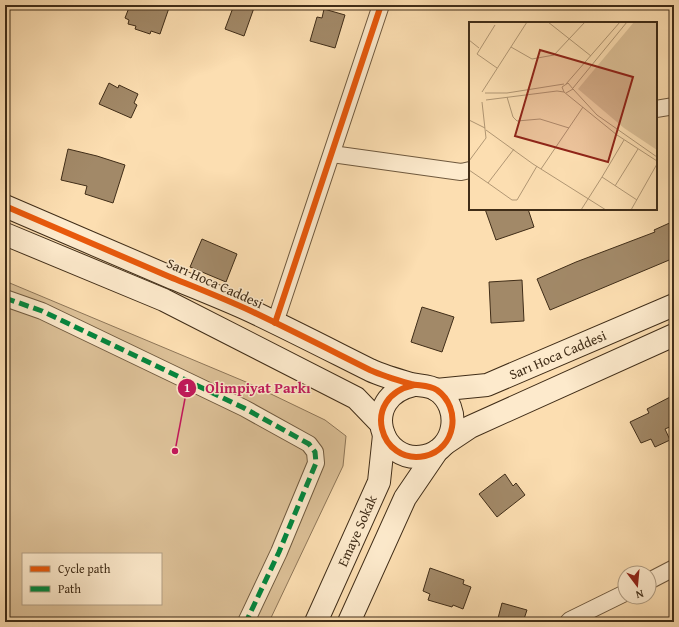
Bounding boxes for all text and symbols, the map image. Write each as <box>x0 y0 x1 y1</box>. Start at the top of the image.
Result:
inset map <box>469 22 657 210</box>
street label: Sarı Hoca Caddesi <box>164 253 267 313</box>
street label: Sarı Hoca Caddesi <box>506 325 609 384</box>
callout: Olimpiyat Parkı <box>177 375 318 402</box>
text: Olimpiyat Parkı <box>205 377 311 398</box>
text: 1 <box>184 379 190 396</box>
street label: Emaye Sokak <box>332 491 382 570</box>
legend <box>22 553 162 605</box>
text: Cycle path <box>58 560 111 577</box>
north arrow <box>617 565 657 605</box>
text: Path <box>58 580 81 597</box>
text: N <box>633 586 645 603</box>

